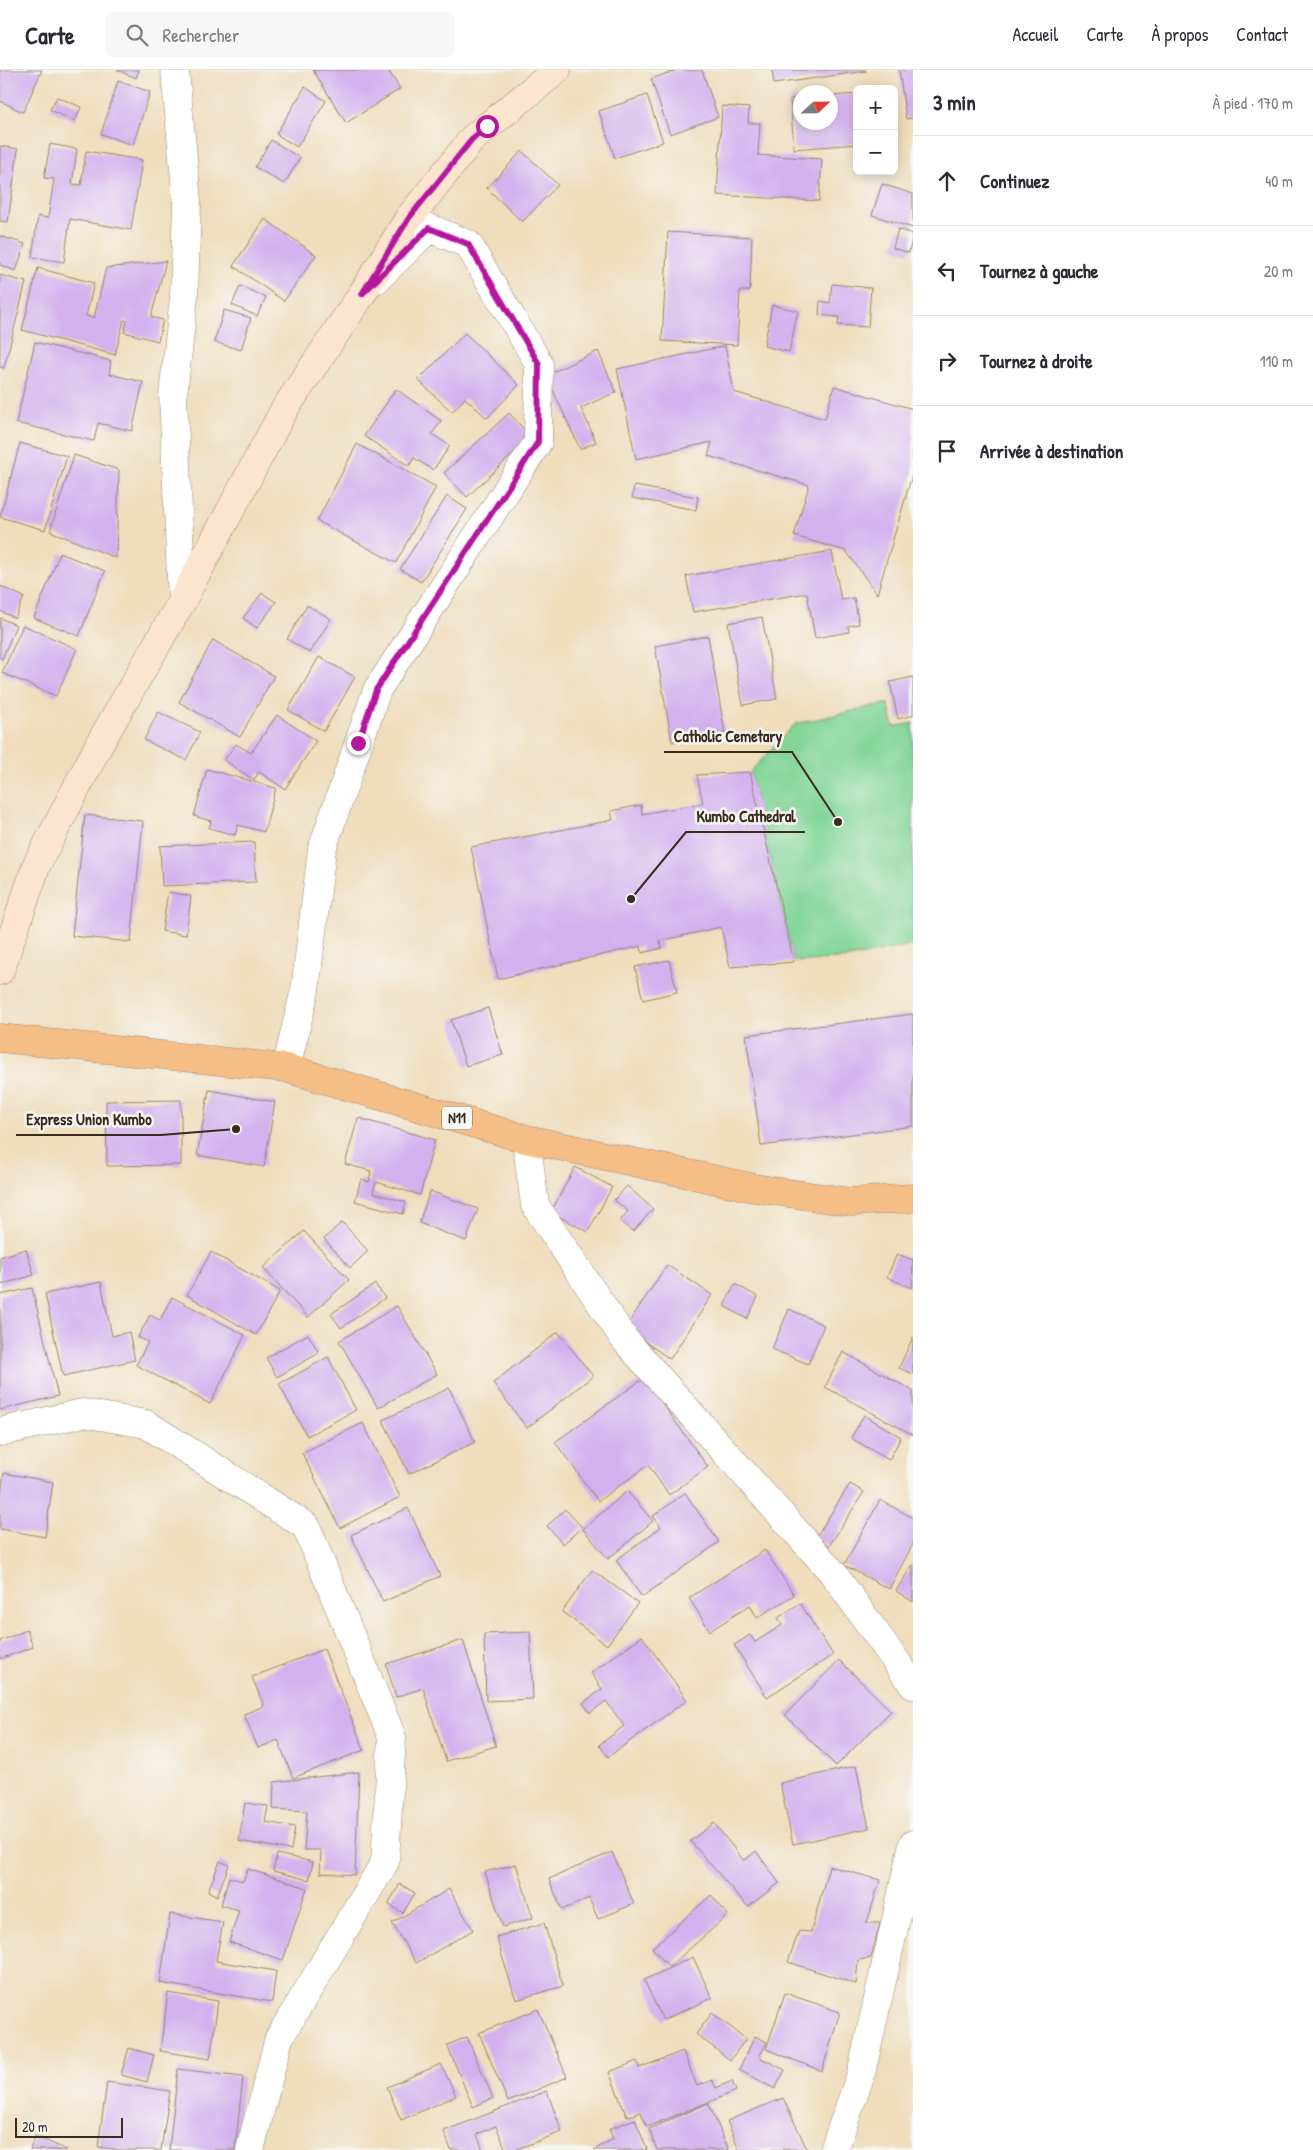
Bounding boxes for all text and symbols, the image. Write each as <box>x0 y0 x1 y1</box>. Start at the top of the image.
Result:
search box <box>105 12 455 57</box>
text: Carte <box>25 19 75 51</box>
icon: search <box>123 21 151 49</box>
text: Rechercher <box>163 22 239 48</box>
text: Accueil <box>1012 22 1058 47</box>
text: Carte <box>1086 22 1124 47</box>
text: À propos <box>1152 22 1208 47</box>
text: Contact <box>1236 22 1288 47</box>
north arrow <box>793 85 838 130</box>
map controls <box>853 85 898 175</box>
button: + <box>853 85 898 130</box>
text: 3 min <box>933 88 976 117</box>
text: À pied · 170 m <box>1212 92 1293 114</box>
route start <box>476 115 499 138</box>
button: − <box>853 130 898 175</box>
icon: ahead <box>933 167 961 195</box>
text: Continuez <box>980 168 1049 194</box>
text: 40 m <box>1265 170 1293 192</box>
icon: left <box>933 257 961 285</box>
text: Tournez à gauche <box>980 258 1098 284</box>
text: 20 m <box>1264 260 1293 282</box>
icon: right <box>933 347 961 375</box>
text: Tournez à droite <box>980 348 1093 374</box>
text: 110 m <box>1260 350 1293 372</box>
icon: arrive <box>933 437 961 465</box>
text: Arrivée à destination <box>980 438 1123 464</box>
callout: Catholic Cemetary <box>664 721 792 752</box>
text: Catholic Cemetary <box>674 725 782 748</box>
route end <box>347 732 370 755</box>
callout: Kumbo Cathedral <box>686 801 805 832</box>
text: Kumbo Cathedral <box>697 805 796 827</box>
callout: Express Union Kumbo <box>16 1104 161 1135</box>
road number: N11 <box>442 1106 472 1130</box>
text: Express Union Kumbo <box>26 1108 152 1131</box>
scale bar <box>15 2115 122 2138</box>
text: 20 m <box>22 2117 48 2136</box>

